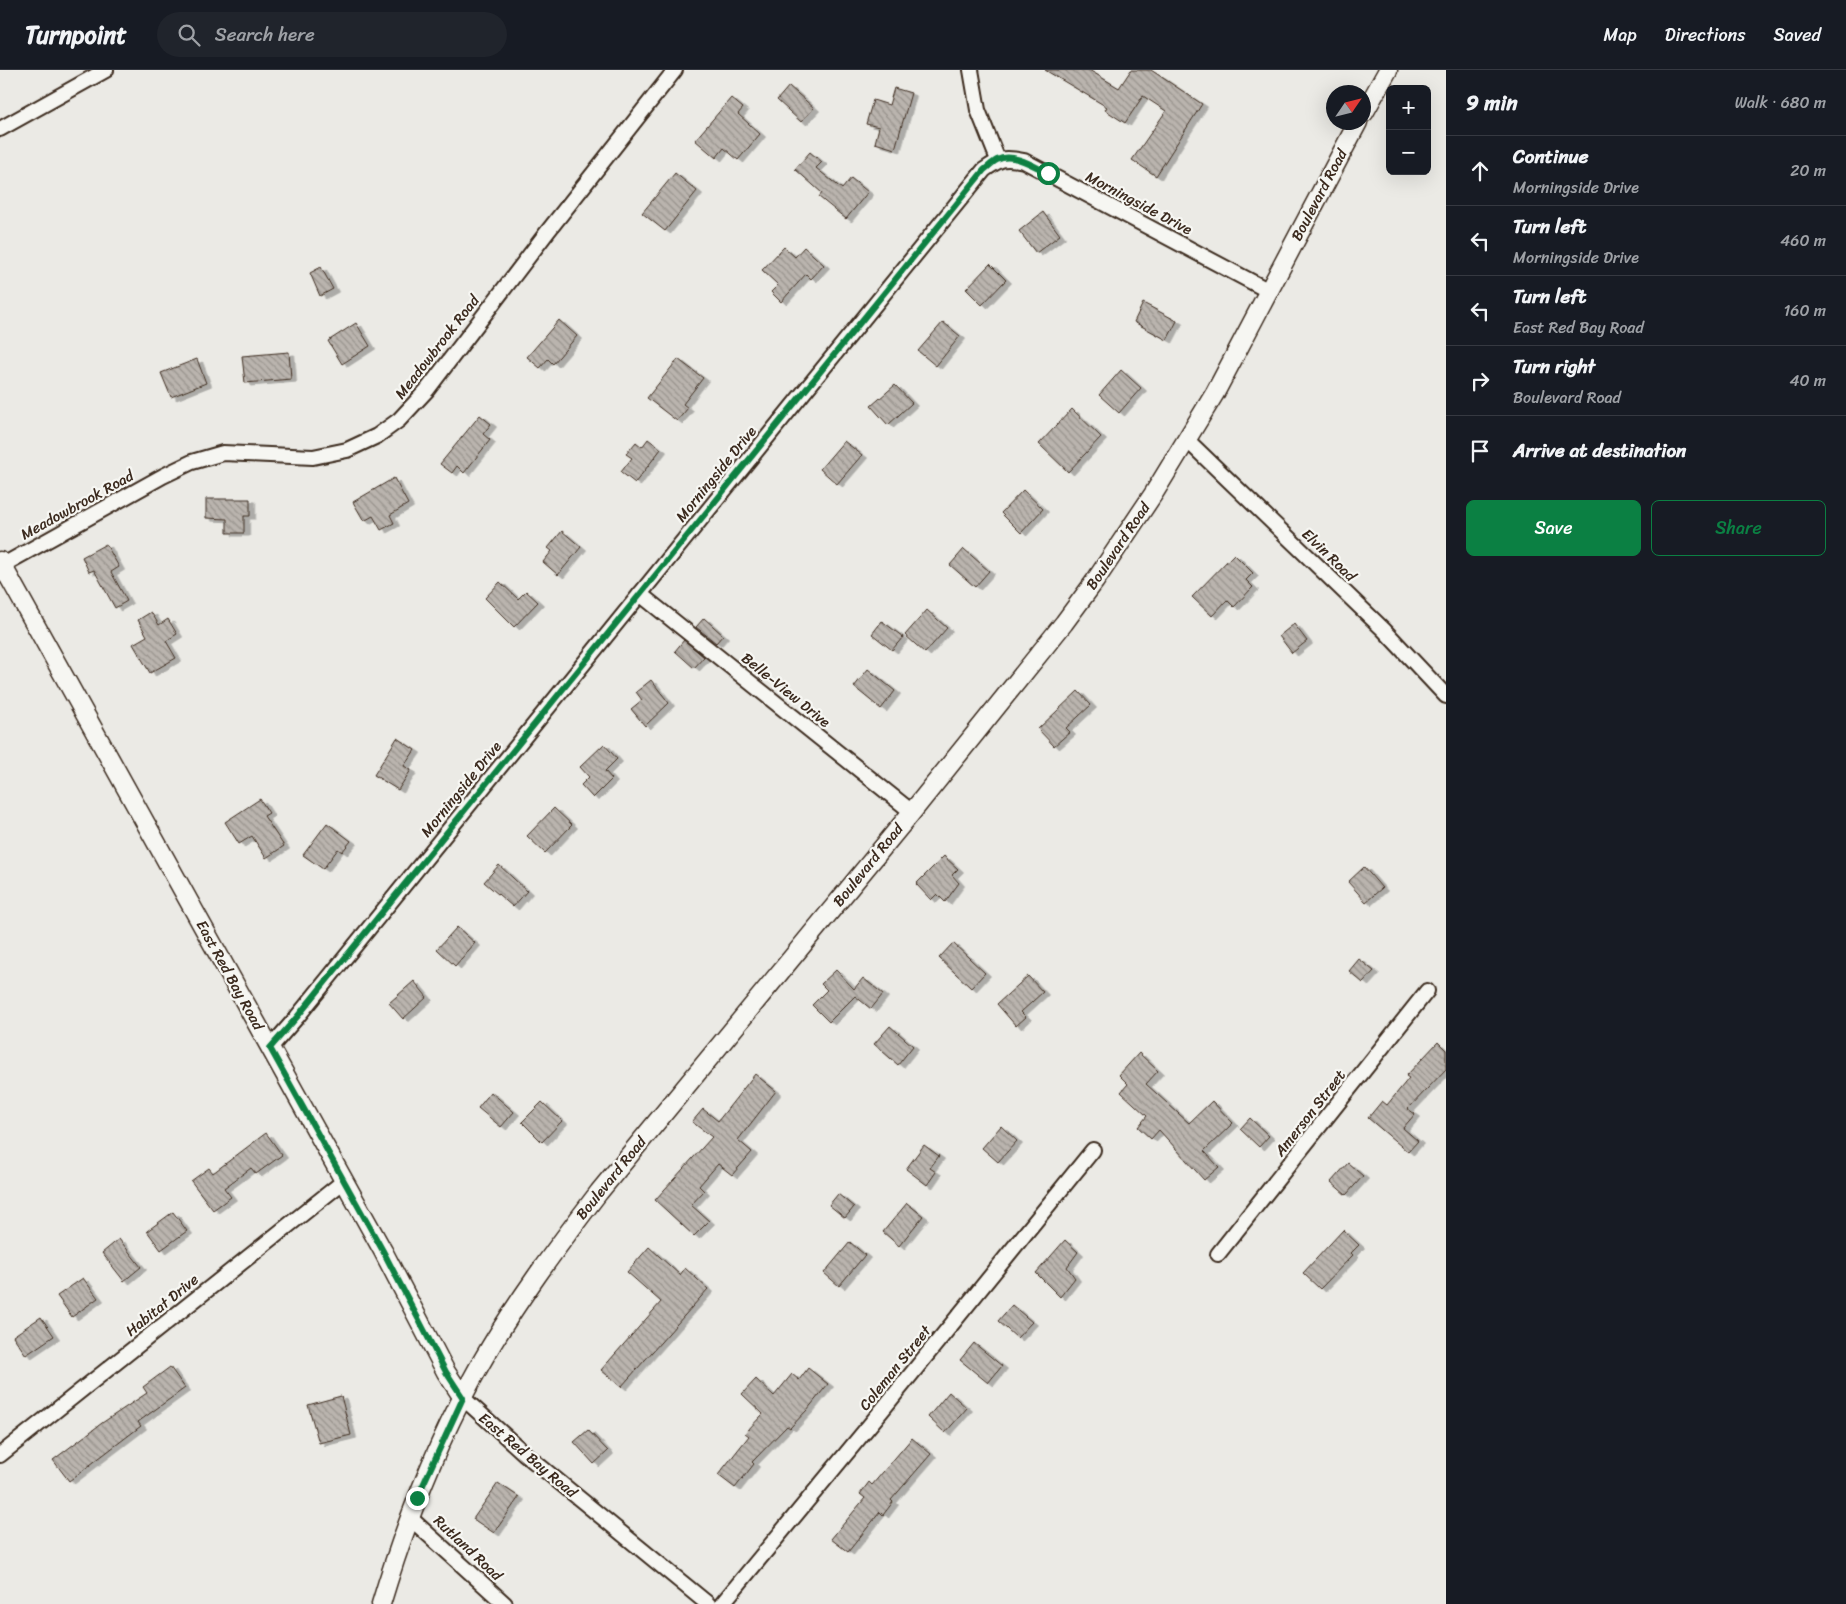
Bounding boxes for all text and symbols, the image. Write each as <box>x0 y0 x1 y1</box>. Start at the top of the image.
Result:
search box <box>157 12 507 57</box>
text: Turnpoint <box>25 14 127 56</box>
text: Search here <box>215 18 315 51</box>
text: Map <box>1604 19 1637 51</box>
text: Directions <box>1665 19 1746 51</box>
text: Saved <box>1774 19 1821 51</box>
icon: search <box>175 21 203 49</box>
text: 9 min <box>1466 84 1518 122</box>
north arrow <box>1326 85 1371 130</box>
map controls <box>1386 85 1431 175</box>
button: + <box>1386 85 1431 130</box>
text: Walk · 680 m <box>1735 88 1826 117</box>
button: − <box>1386 130 1431 175</box>
text: Continue <box>1513 140 1589 173</box>
street label: Boulevard Road <box>1284 143 1355 246</box>
text: 20 m <box>1790 156 1826 185</box>
icon: ahead <box>1466 157 1494 185</box>
route start <box>1037 162 1060 185</box>
street label: Morningside Drive <box>1081 164 1197 242</box>
text: Morningside Drive <box>1513 173 1639 202</box>
text: Turn left <box>1513 210 1586 243</box>
text: 460 m <box>1780 226 1826 255</box>
icon: left <box>1466 227 1494 255</box>
text: Morningside Drive <box>1513 243 1639 272</box>
text: Turn left <box>1513 280 1586 313</box>
street label: Meadowbrook Road <box>388 288 487 405</box>
text: 160 m <box>1783 296 1826 325</box>
icon: left <box>1466 297 1494 325</box>
text: East Red Bay Road <box>1513 313 1644 342</box>
text: Turn right <box>1513 350 1595 383</box>
text: 40 m <box>1789 366 1826 395</box>
icon: right <box>1466 367 1494 395</box>
text: Boulevard Road <box>1513 383 1621 412</box>
street label: Morningside Drive <box>669 420 763 528</box>
text: Arrive at destination <box>1513 434 1686 467</box>
icon: arrive <box>1466 437 1494 465</box>
street label: Meadowbrook Road <box>15 462 140 547</box>
street label: Boulevard Road <box>1079 496 1158 595</box>
button: Save <box>1466 500 1641 556</box>
button: Share <box>1651 500 1826 556</box>
street label: Elvin Road <box>1296 522 1363 589</box>
street label: Belle-View Drive <box>736 646 836 734</box>
street label: Morningside Drive <box>414 735 508 843</box>
street label: Boulevard Road <box>826 817 911 913</box>
street label: East Red Bay Road <box>189 915 272 1036</box>
street label: Amerson Street <box>1267 1063 1353 1163</box>
street label: Boulevard Road <box>569 1130 654 1226</box>
street label: Habitat Drive <box>119 1267 205 1343</box>
street label: Coleman Street <box>852 1319 938 1416</box>
street label: East Red Bay Road <box>473 1406 584 1505</box>
route end <box>406 1487 429 1510</box>
street label: Rutland Road <box>427 1509 510 1588</box>

